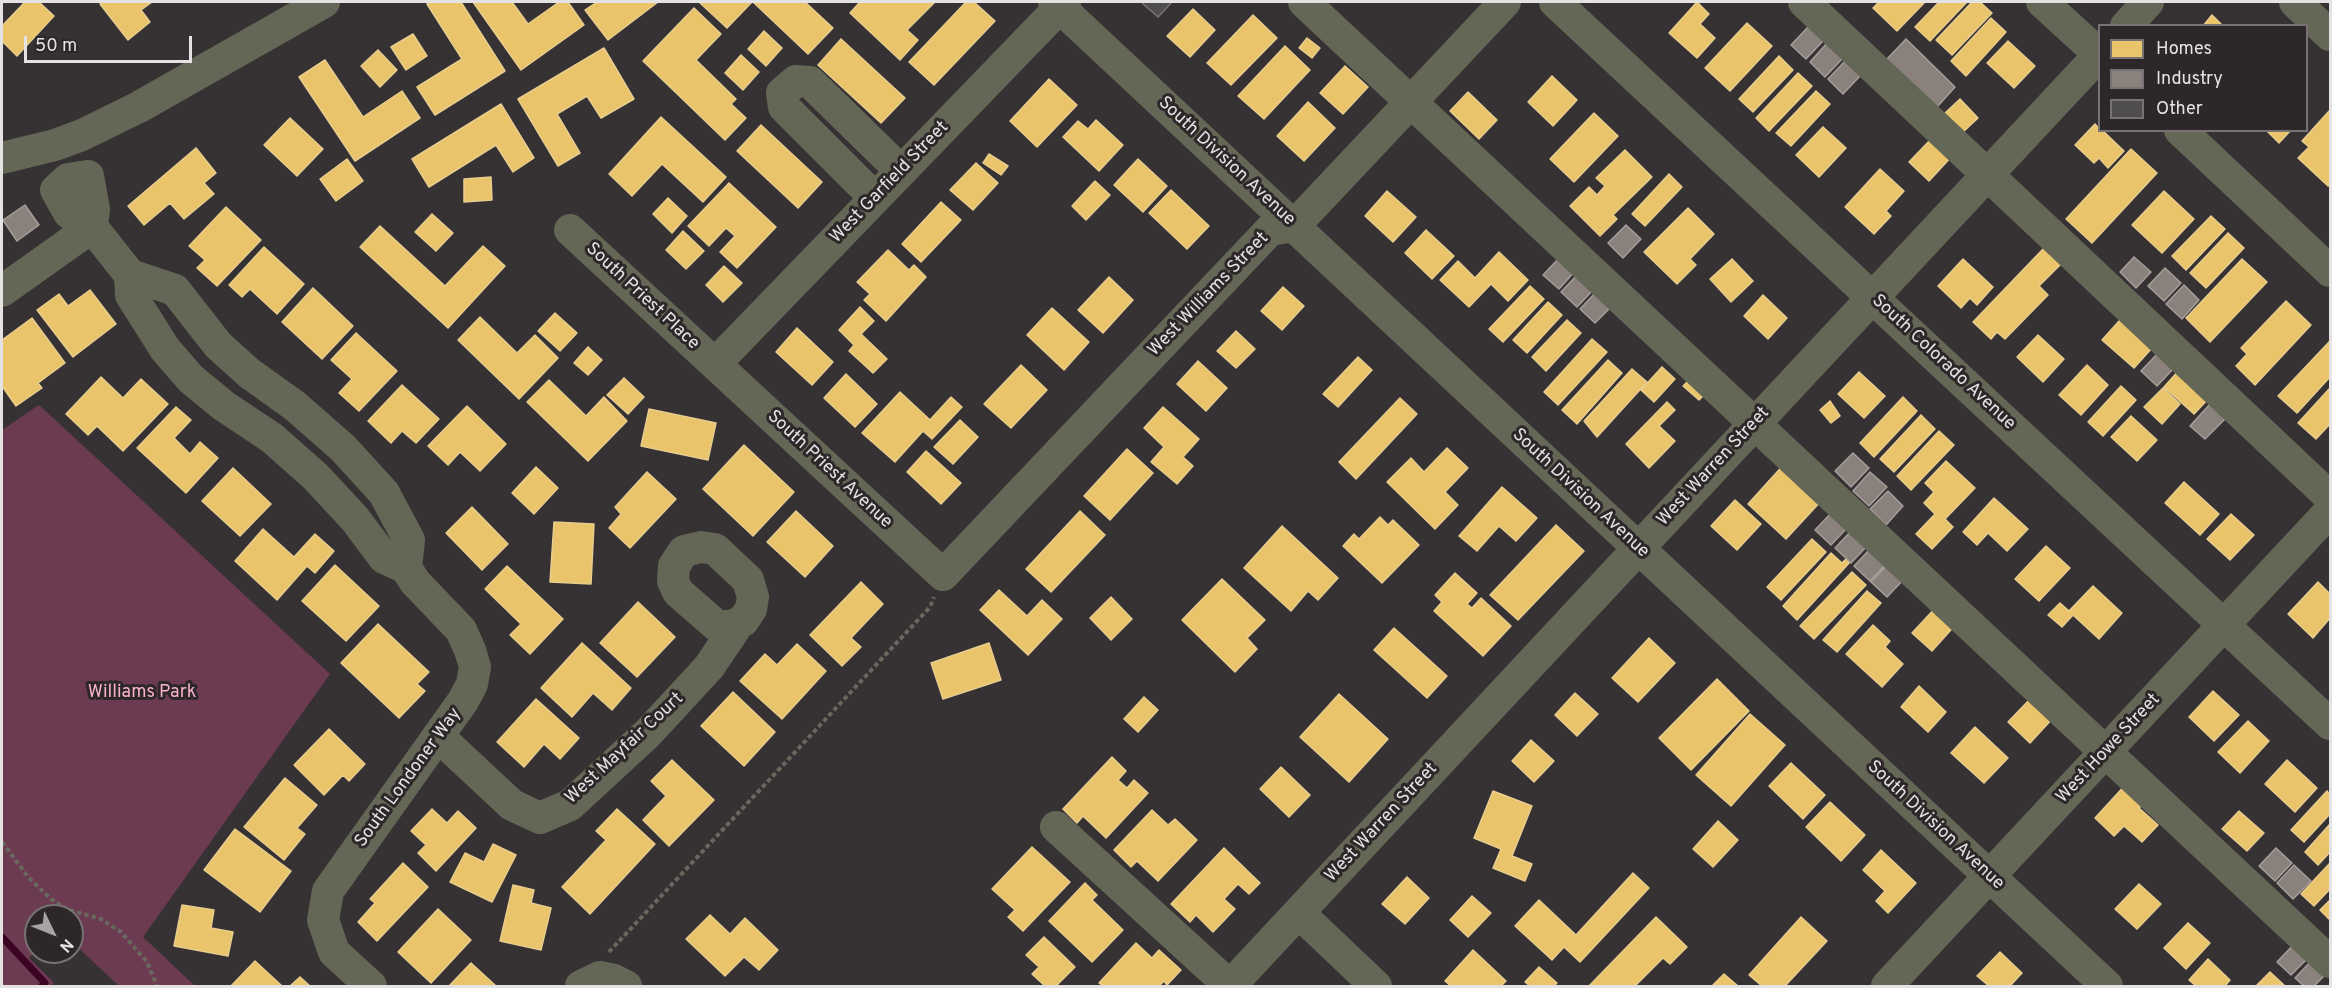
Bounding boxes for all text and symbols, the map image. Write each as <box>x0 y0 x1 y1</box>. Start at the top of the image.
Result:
scale bar <box>27 24 195 62</box>
legend <box>2098 24 2308 132</box>
text: 50 m <box>35 35 77 58</box>
text: Homes <box>2156 38 2212 61</box>
text: Industry <box>2156 68 2223 91</box>
street label: South Division Avenue <box>1153 93 1299 231</box>
text: Other <box>2156 98 2203 121</box>
street label: West Garfield Street <box>826 117 954 249</box>
street label: West Williams Street <box>1144 228 1274 362</box>
street label: South Priest Place <box>581 239 703 355</box>
street label: South Colorado Avenue <box>1867 291 2019 435</box>
street label: West Warren Street <box>1653 403 1775 531</box>
street label: South Priest Avenue <box>762 406 896 534</box>
street label: South Division Avenue <box>1507 425 1653 563</box>
park label: Williams Park <box>88 682 196 704</box>
street label: West Mayfair Court <box>561 689 689 809</box>
street label: West Howe Street <box>2053 690 2165 808</box>
street label: South Londoner Way <box>351 704 467 852</box>
street label: South Division Avenue <box>1862 757 2008 895</box>
street label: West Warren Street <box>1321 759 1443 887</box>
north arrow <box>24 904 84 964</box>
text: N <box>54 934 77 956</box>

